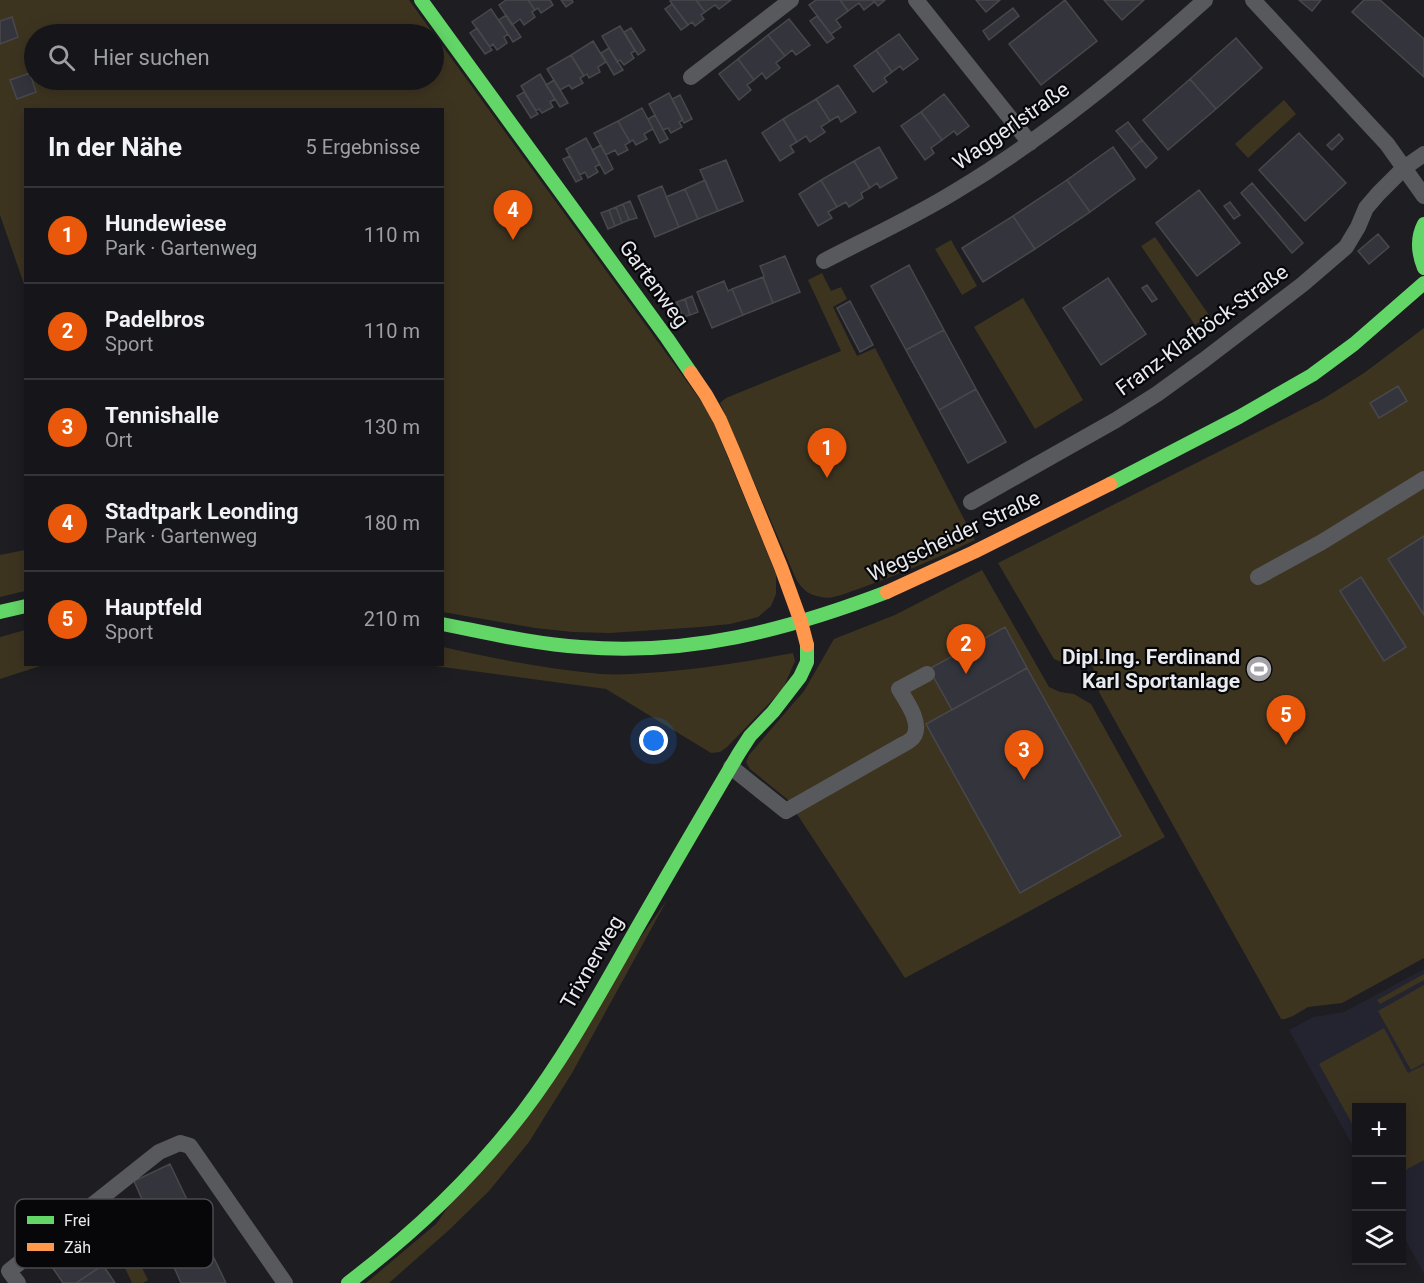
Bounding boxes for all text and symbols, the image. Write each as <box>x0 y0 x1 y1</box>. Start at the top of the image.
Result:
search box <box>24 24 444 90</box>
icon: search <box>45 41 78 74</box>
text: Hier suchen <box>93 45 210 70</box>
street label: Waggerlstraße <box>948 77 1074 175</box>
text: In der Nähe <box>48 132 182 162</box>
text: 5 Ergebnisse <box>306 135 420 159</box>
pin: 4 <box>494 190 532 240</box>
text: Hundewiese <box>105 211 227 236</box>
text: 1 <box>62 223 73 247</box>
text: 110 m <box>364 223 420 247</box>
text: Park · Gartenweg <box>105 236 257 260</box>
street label: Gartenweg <box>614 236 694 332</box>
street label: Franz-Klafböck-Straße <box>1111 260 1293 400</box>
text: Padelbros <box>105 307 205 332</box>
text: 2 <box>62 319 73 343</box>
text: 110 m <box>364 319 420 343</box>
text: Sport <box>105 332 153 356</box>
text: Tennishalle <box>105 403 219 428</box>
text: 3 <box>62 415 73 439</box>
text: 130 m <box>364 415 420 439</box>
text: Ort <box>105 428 133 452</box>
pin: 1 <box>808 428 846 478</box>
street label: Wegscheider Straße <box>864 486 1044 586</box>
text: Stadtpark Leonding <box>105 499 299 524</box>
text: 4 <box>62 511 73 535</box>
text: 180 m <box>364 511 420 535</box>
text: Park · Gartenweg <box>105 524 257 548</box>
text: Hauptfeld <box>105 595 202 620</box>
text: 5 <box>62 607 73 631</box>
text: 210 m <box>364 607 420 631</box>
text: Sport <box>105 620 153 644</box>
pin: 2 <box>946 624 986 674</box>
place label: Dipl.Ing. Ferdinand Karl Sportanlage <box>1062 645 1240 693</box>
sports icon: Dipl.Ing. Ferdinand Karl Sportanlage <box>1244 654 1274 684</box>
pin: 5 <box>1266 696 1306 745</box>
your location <box>639 726 668 755</box>
pin: 3 <box>1004 730 1044 780</box>
street label: Trixnerweg <box>556 911 628 1013</box>
map controls <box>1352 1103 1406 1265</box>
button: + <box>1352 1103 1406 1157</box>
button: − <box>1352 1157 1406 1211</box>
legend <box>15 1199 213 1268</box>
text: Frei <box>64 1211 90 1230</box>
button: layers <box>1352 1211 1406 1265</box>
text: Zäh <box>64 1238 91 1257</box>

